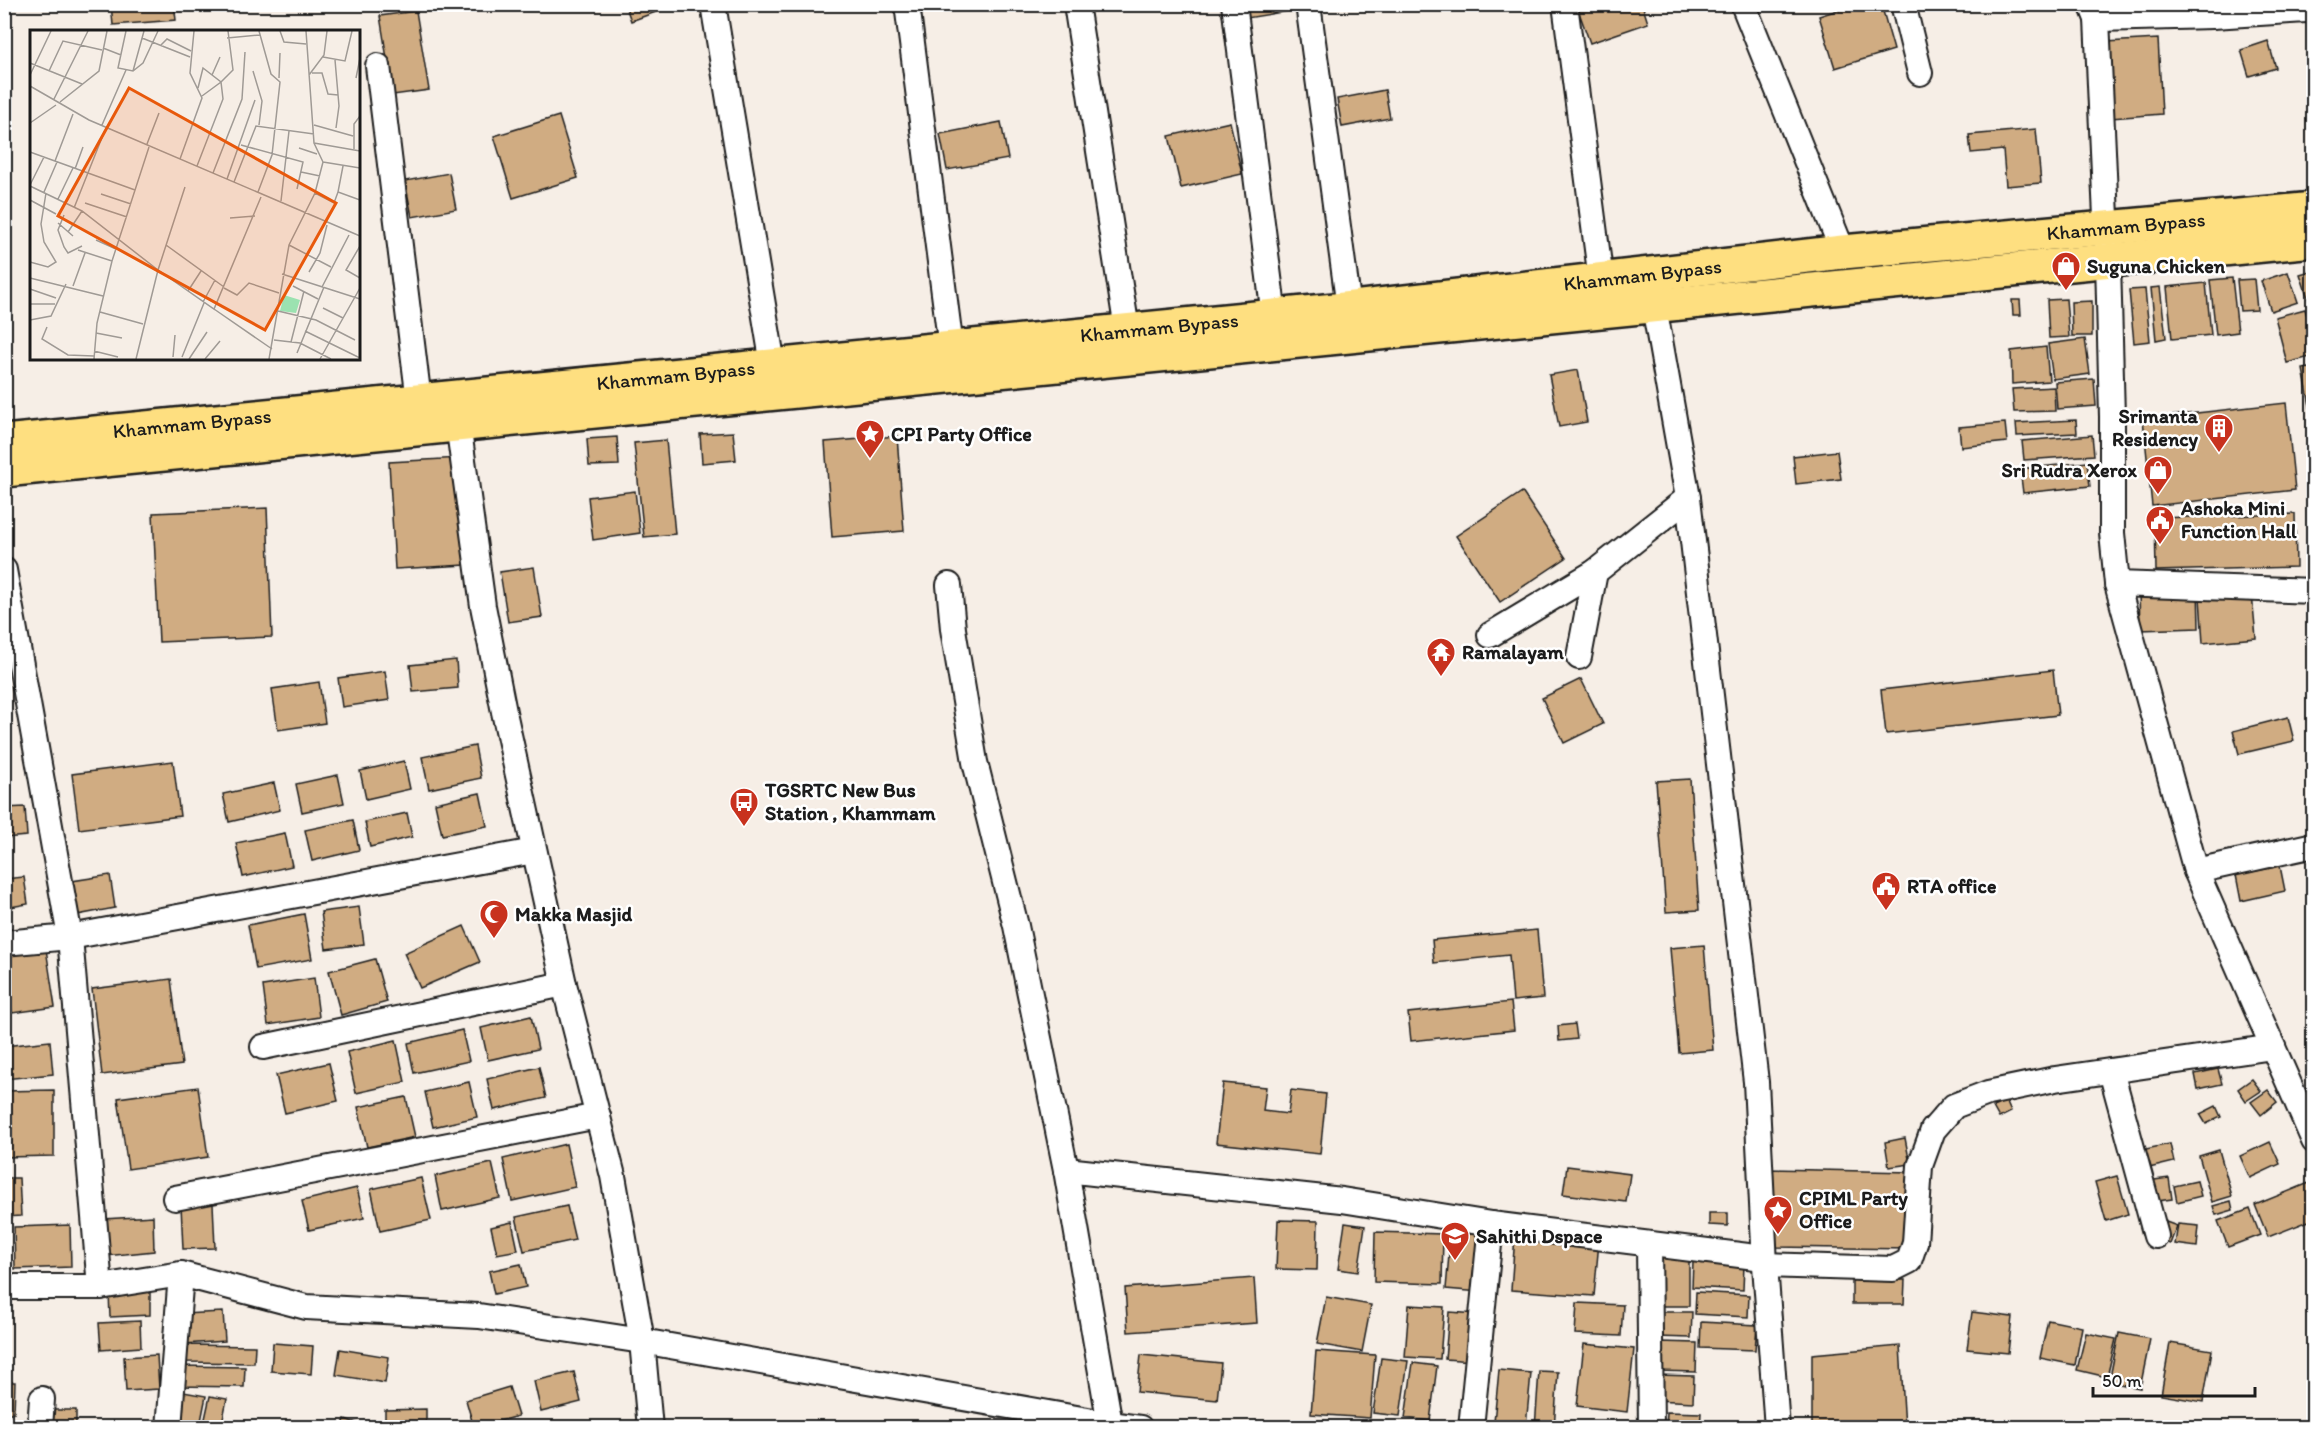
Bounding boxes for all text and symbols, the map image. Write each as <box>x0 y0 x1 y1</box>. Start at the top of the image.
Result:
inset map <box>30 30 360 360</box>
street label: Khammam Bypass <box>2046 207 2206 245</box>
shop icon: Suguna Chicken <box>2050 250 2082 292</box>
street label: Khammam Bypass <box>1562 254 1723 296</box>
place label: Suguna Chicken <box>2087 254 2226 279</box>
street label: Khammam Bypass <box>1079 308 1240 347</box>
street label: Khammam Bypass <box>595 356 756 395</box>
street label: Khammam Bypass <box>112 404 273 443</box>
place label: Srimanta Residency <box>2112 404 2199 452</box>
building icon: Srimanta Residency <box>2203 412 2235 454</box>
place icon: CPI Party Office <box>854 418 886 460</box>
place label: CPI Party Office <box>891 422 1032 447</box>
shop icon: Sri Rudra Xerox <box>2142 454 2174 496</box>
place label: Sri Rudra Xerox <box>2002 458 2138 482</box>
place label: Ashoka Mini Function Hall <box>2180 496 2297 543</box>
public building icon: Ashoka Mini Function Hall <box>2144 504 2176 546</box>
temple icon: Ramalayam <box>1425 636 1457 678</box>
place label: Ramalayam <box>1462 640 1564 665</box>
place label: TGSRTC New Bus Station , Khammam <box>764 778 936 825</box>
bus stop icon: TGSRTC New Bus Station , Khammam <box>728 786 760 828</box>
public building icon: RTA office <box>1870 870 1902 912</box>
place label: RTA office <box>1907 874 1997 898</box>
mosque icon: Makka Masjid <box>478 898 510 940</box>
place label: Makka Masjid <box>515 902 633 927</box>
place label: CPIML Party Office <box>1799 1186 1908 1233</box>
place icon: CPIML Party Office <box>1762 1194 1794 1236</box>
school or university icon: Sahithi Dspace <box>1439 1220 1471 1262</box>
place label: Sahithi Dspace <box>1476 1224 1603 1249</box>
scale bar <box>2093 1360 2255 1398</box>
text: 50 m <box>2102 1370 2142 1392</box>

